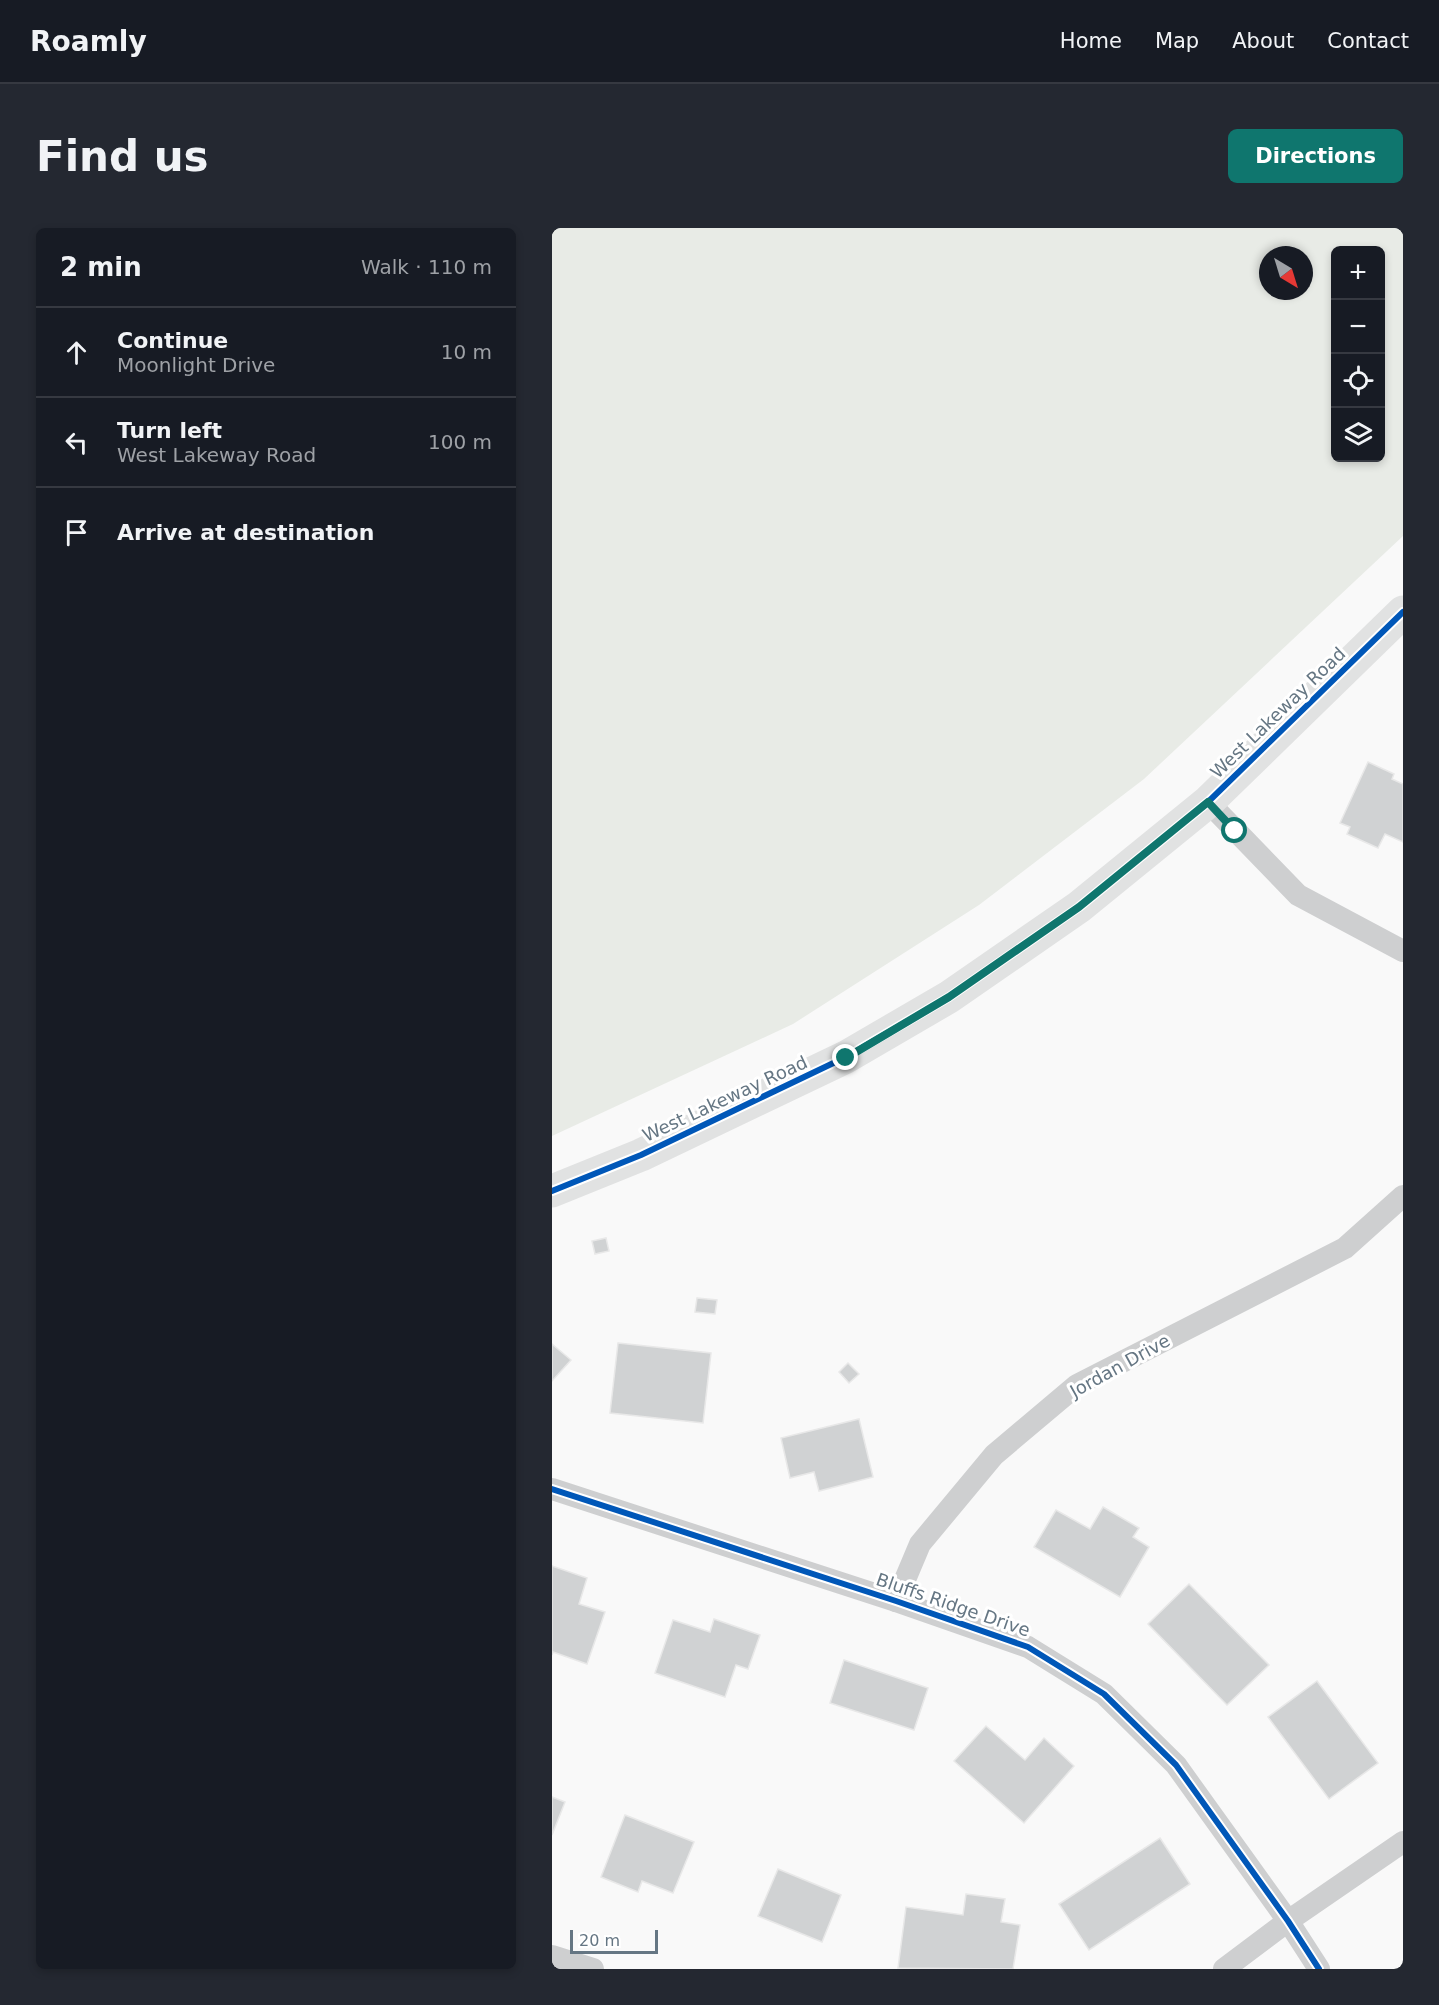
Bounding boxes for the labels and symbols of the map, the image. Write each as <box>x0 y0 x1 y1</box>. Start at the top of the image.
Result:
north arrow <box>1259 246 1313 300</box>
street label: West Lakeway Road <box>1206 643 1349 782</box>
route start <box>1221 817 1247 843</box>
route end <box>832 1044 858 1070</box>
street label: West Lakeway Road <box>639 1051 810 1146</box>
street label: Jordan Drive <box>1065 1329 1173 1402</box>
street label: Bluffs Ridge Drive <box>873 1568 1033 1641</box>
scale bar <box>570 1927 658 1954</box>

